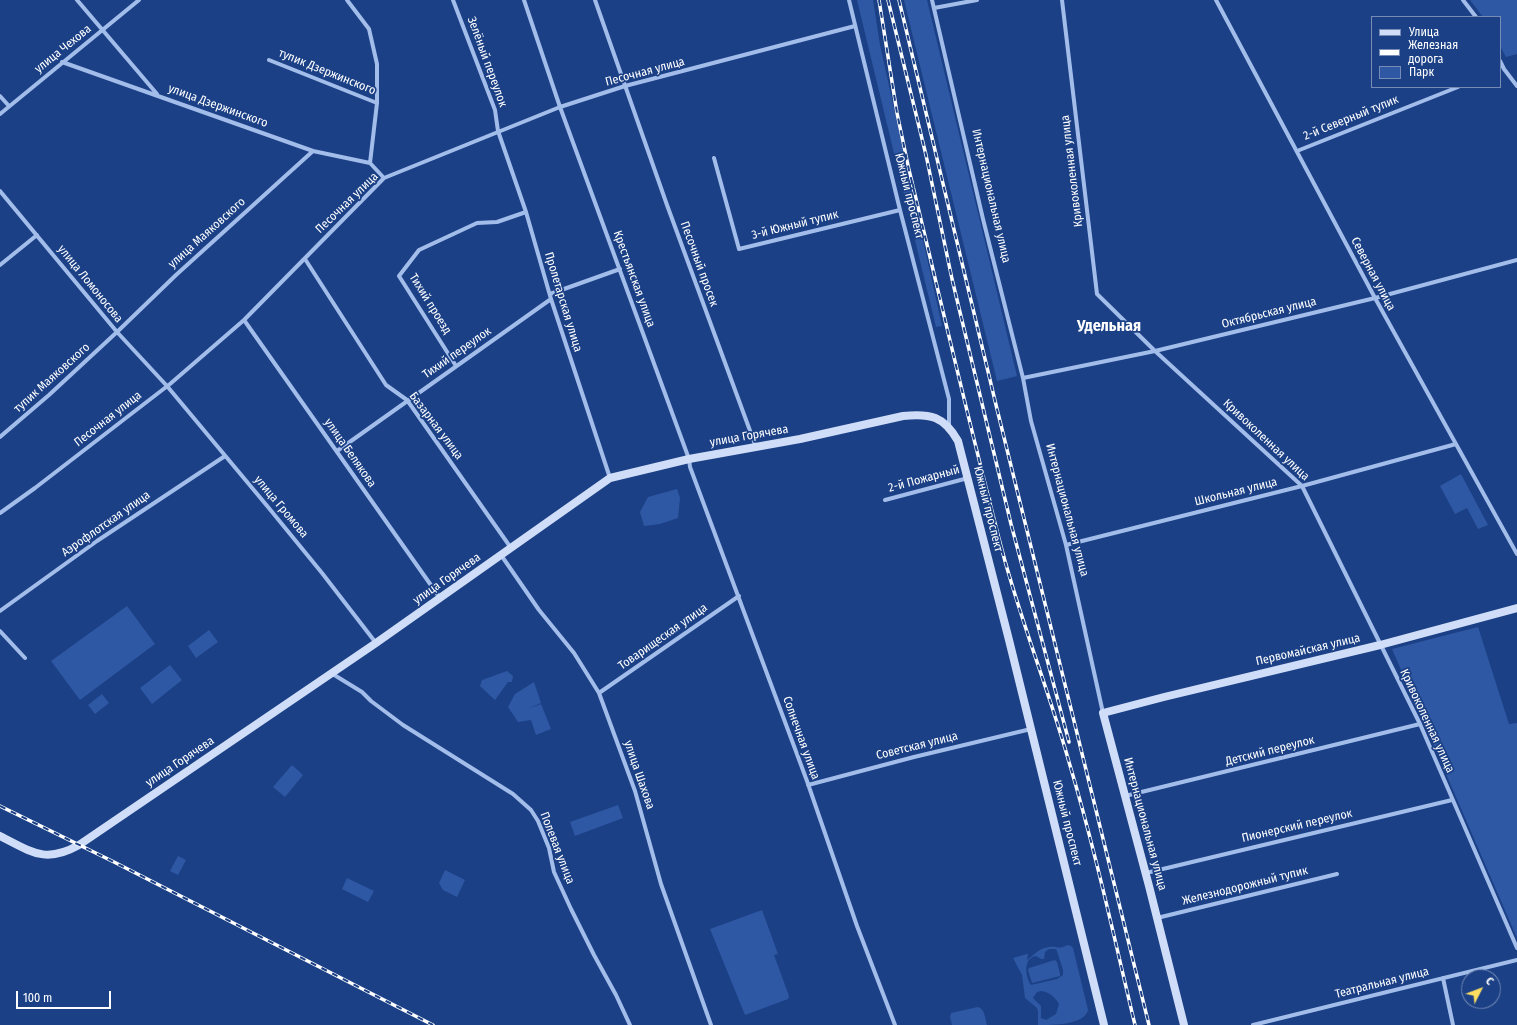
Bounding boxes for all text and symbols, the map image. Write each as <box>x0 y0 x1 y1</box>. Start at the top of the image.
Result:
street label: Зелёный переулок <box>464 15 510 109</box>
legend <box>1371 16 1501 88</box>
street label: улица Чехова <box>32 22 94 76</box>
text: Улица <box>1409 25 1439 39</box>
text: Железная дорога <box>1408 38 1458 66</box>
street label: тупик Дзержинского <box>276 46 378 98</box>
street label: Песочная улица <box>604 55 686 89</box>
text: Парк <box>1409 65 1434 79</box>
street label: улица Дзержинского <box>166 81 270 131</box>
street label: 2-й Северный тупик <box>1301 92 1401 144</box>
street label: Кривоколенная улица <box>1058 114 1086 228</box>
street label: Интернациональная улица <box>969 128 1013 264</box>
street label: Южный проспект <box>891 152 927 240</box>
street label: Песочная улица <box>313 170 381 236</box>
street label: улица Маяковского <box>166 195 248 271</box>
street label: 3-й Южный тупик <box>750 207 840 243</box>
street label: Песочный просек <box>677 219 721 309</box>
street label: Крестьянская улица <box>610 229 658 329</box>
street label: Северная улица <box>1348 235 1398 313</box>
street label: улица Ломоносова <box>54 242 126 326</box>
street label: Пролетарская улица <box>541 250 585 354</box>
street label: Тихий проезд <box>406 271 454 337</box>
street label: Октябрьская улица <box>1220 294 1318 332</box>
district label: Удельная <box>1077 317 1141 337</box>
street label: Тихий переулок <box>420 324 494 382</box>
street label: тупик Маяковского <box>11 340 93 416</box>
street label: Песочная улица <box>71 388 145 450</box>
street label: Базарная улица <box>406 389 466 463</box>
street label: Кривоколенная улица <box>1220 396 1312 484</box>
street label: улица Белякова <box>321 416 379 490</box>
street label: улица Горячева <box>709 422 789 450</box>
street label: Интернациональная улица <box>1042 442 1092 578</box>
street label: 2-й Пожарный <box>887 463 961 495</box>
street label: Южный проспект <box>970 465 1006 553</box>
street label: улица Громова <box>251 473 311 541</box>
street label: Школьная улица <box>1193 475 1279 509</box>
street label: Аэрофлотская улица <box>59 488 153 560</box>
street label: улица Горячева <box>410 550 484 608</box>
street label: Товарищеская улица <box>616 601 710 673</box>
street label: Первомайская улица <box>1254 631 1362 669</box>
street label: Кривоколенная улица <box>1397 667 1457 775</box>
street label: Солнечная улица <box>779 694 823 782</box>
street label: Советская улица <box>875 729 959 763</box>
street label: Детский переулок <box>1224 733 1316 769</box>
street label: улица Горячева <box>143 734 217 790</box>
street label: улица Шахова <box>620 739 658 811</box>
street label: Интернациональная улица <box>1120 756 1170 892</box>
street label: Южный проспект <box>1049 779 1085 867</box>
street label: Пионерский переулок <box>1240 806 1354 846</box>
street label: Полевая улица <box>537 810 577 886</box>
street label: Железнодорожный тупик <box>1181 863 1309 909</box>
street label: Театральная улица <box>1334 964 1430 1002</box>
north arrow <box>1461 969 1501 1009</box>
text: С <box>1483 975 1496 988</box>
scale bar <box>18 983 113 1009</box>
text: 100 m <box>23 991 52 1005</box>

